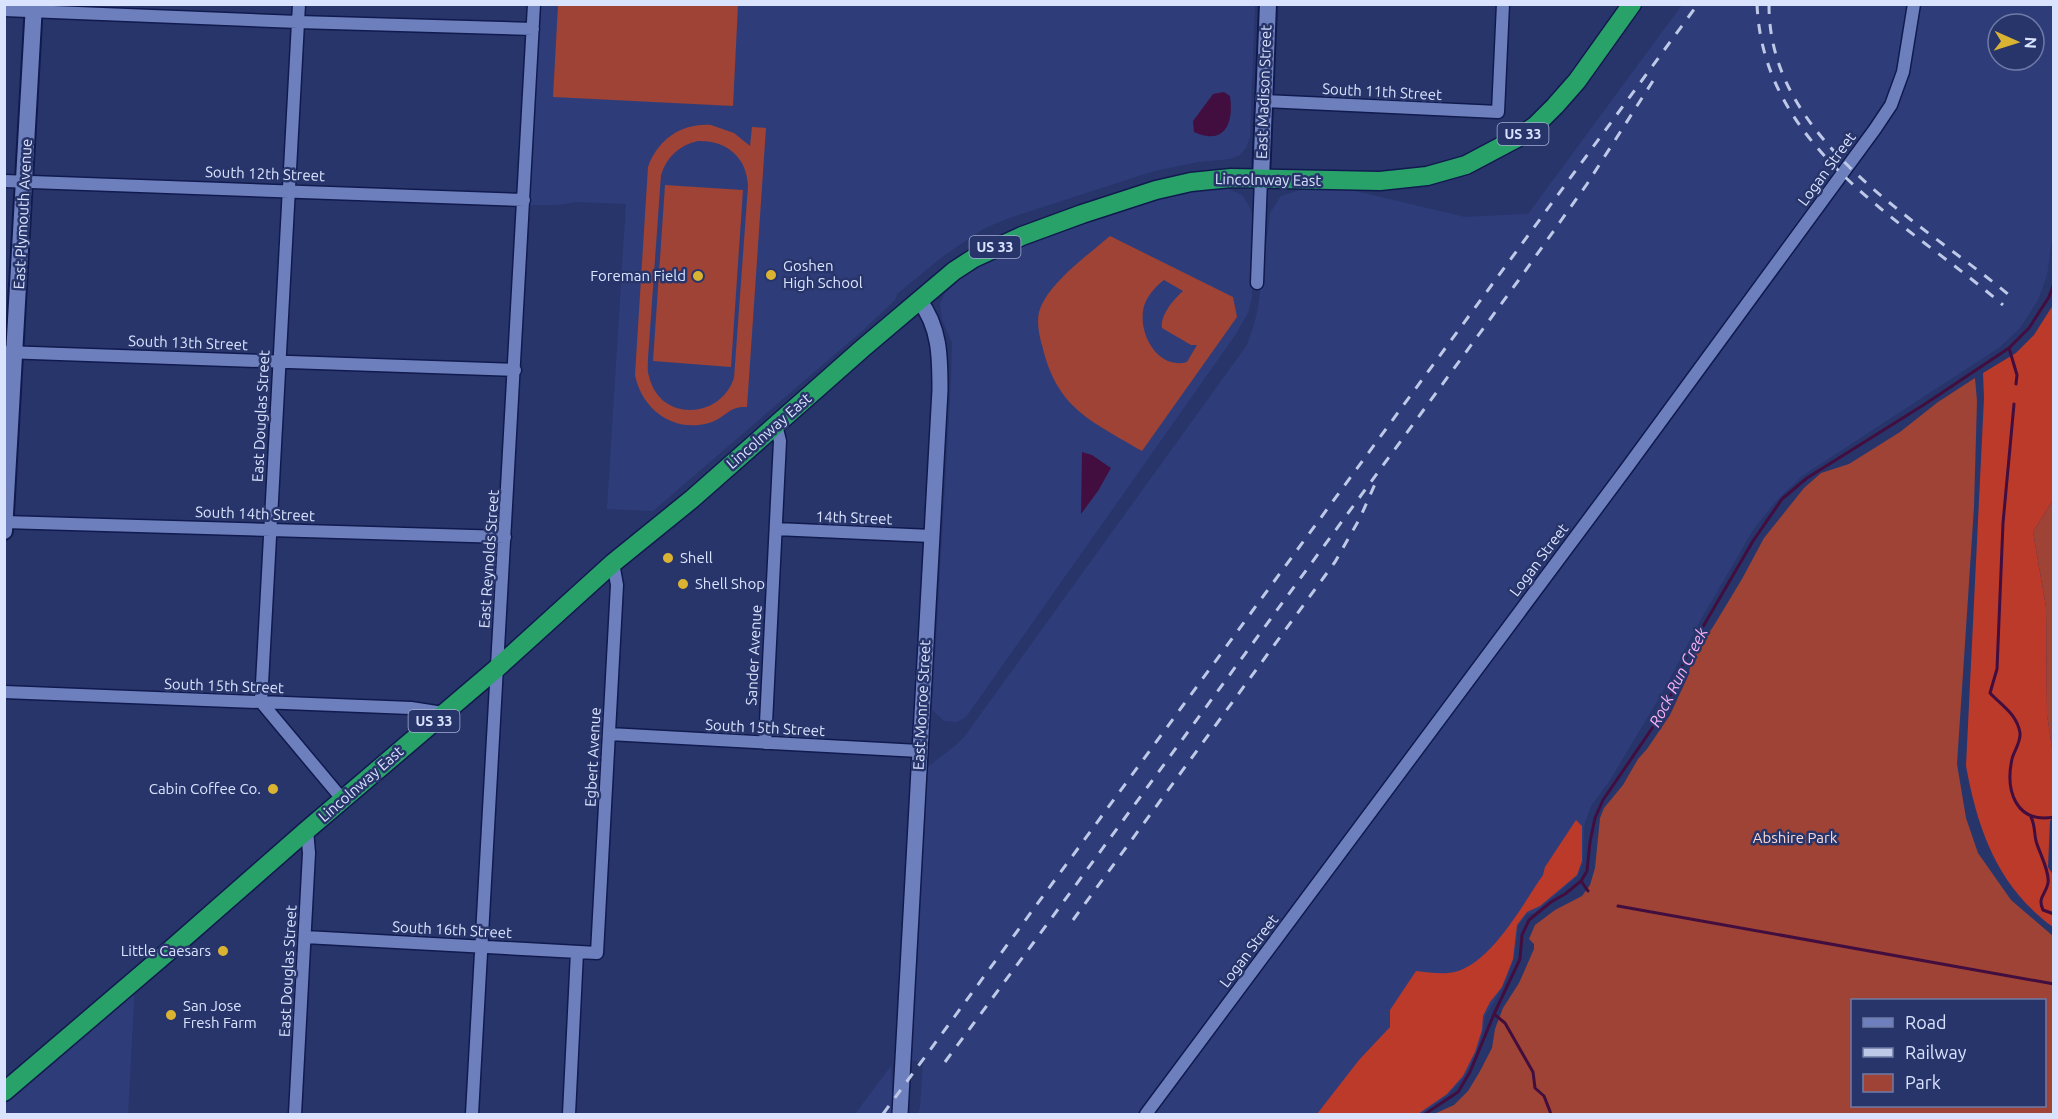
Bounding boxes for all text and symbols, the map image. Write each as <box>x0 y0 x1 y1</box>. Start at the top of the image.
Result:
north arrow <box>1986 12 2046 72</box>
street label: East Madison Street <box>1253 24 1274 159</box>
text: N <box>2022 36 2040 49</box>
street label: South 11th Street <box>1322 80 1442 103</box>
road number: US 33 <box>1498 123 1549 145</box>
street label: Logan Street <box>1794 129 1859 209</box>
street label: East Plymouth Avenue <box>10 138 35 290</box>
street label: South 12th Street <box>205 163 325 184</box>
street label: Lincolnway East <box>1215 170 1322 189</box>
road number: US 33 <box>970 236 1020 258</box>
place label: Goshen High School <box>783 257 863 291</box>
place label: Foreman Field <box>590 267 686 284</box>
marker: Goshen High School <box>764 268 778 282</box>
marker: Foreman Field <box>691 269 705 283</box>
street label: South 13th Street <box>128 332 248 353</box>
street label: East Douglas Street <box>249 350 272 482</box>
street label: Lincolnway East <box>723 389 815 472</box>
street label: East Reynolds Street <box>475 489 502 629</box>
street label: South 14th Street <box>195 503 315 524</box>
street label: 14th Street <box>815 508 893 527</box>
street label: Logan Street <box>1506 520 1572 599</box>
place label: Shell <box>680 549 713 566</box>
marker: Shell <box>661 551 675 565</box>
place label: Shell Shop <box>695 575 765 592</box>
marker: Shell Shop <box>676 577 690 591</box>
street label: Sander Avenue <box>742 604 765 706</box>
water label: Rock Run Creek <box>1645 624 1711 730</box>
street label: East Monroe Street <box>910 639 933 771</box>
street label: South 15th Street <box>164 675 284 696</box>
street label: Egbert Avenue <box>581 707 604 807</box>
road number: US 33 <box>408 710 460 732</box>
street label: South 15th Street <box>705 716 825 739</box>
street label: Lincolnway East <box>315 742 407 825</box>
place label: Cabin Coffee Co. <box>149 780 261 797</box>
marker: Cabin Coffee Co. <box>266 782 280 796</box>
park label: Abshire Park <box>1753 829 1838 846</box>
street label: East Douglas Street <box>276 905 299 1037</box>
street label: Logan Street <box>1216 911 1282 990</box>
street label: South 16th Street <box>392 918 512 941</box>
place label: Little Caesars <box>121 942 211 959</box>
marker: Little Caesars <box>216 944 230 958</box>
place label: San Jose Fresh Farm <box>183 997 257 1031</box>
legend <box>1851 999 2046 1107</box>
marker: San Jose Fresh Farm <box>164 1008 178 1022</box>
text: Road <box>1905 1012 1947 1032</box>
text: Railway <box>1905 1042 1967 1062</box>
text: Park <box>1905 1072 1941 1092</box>

